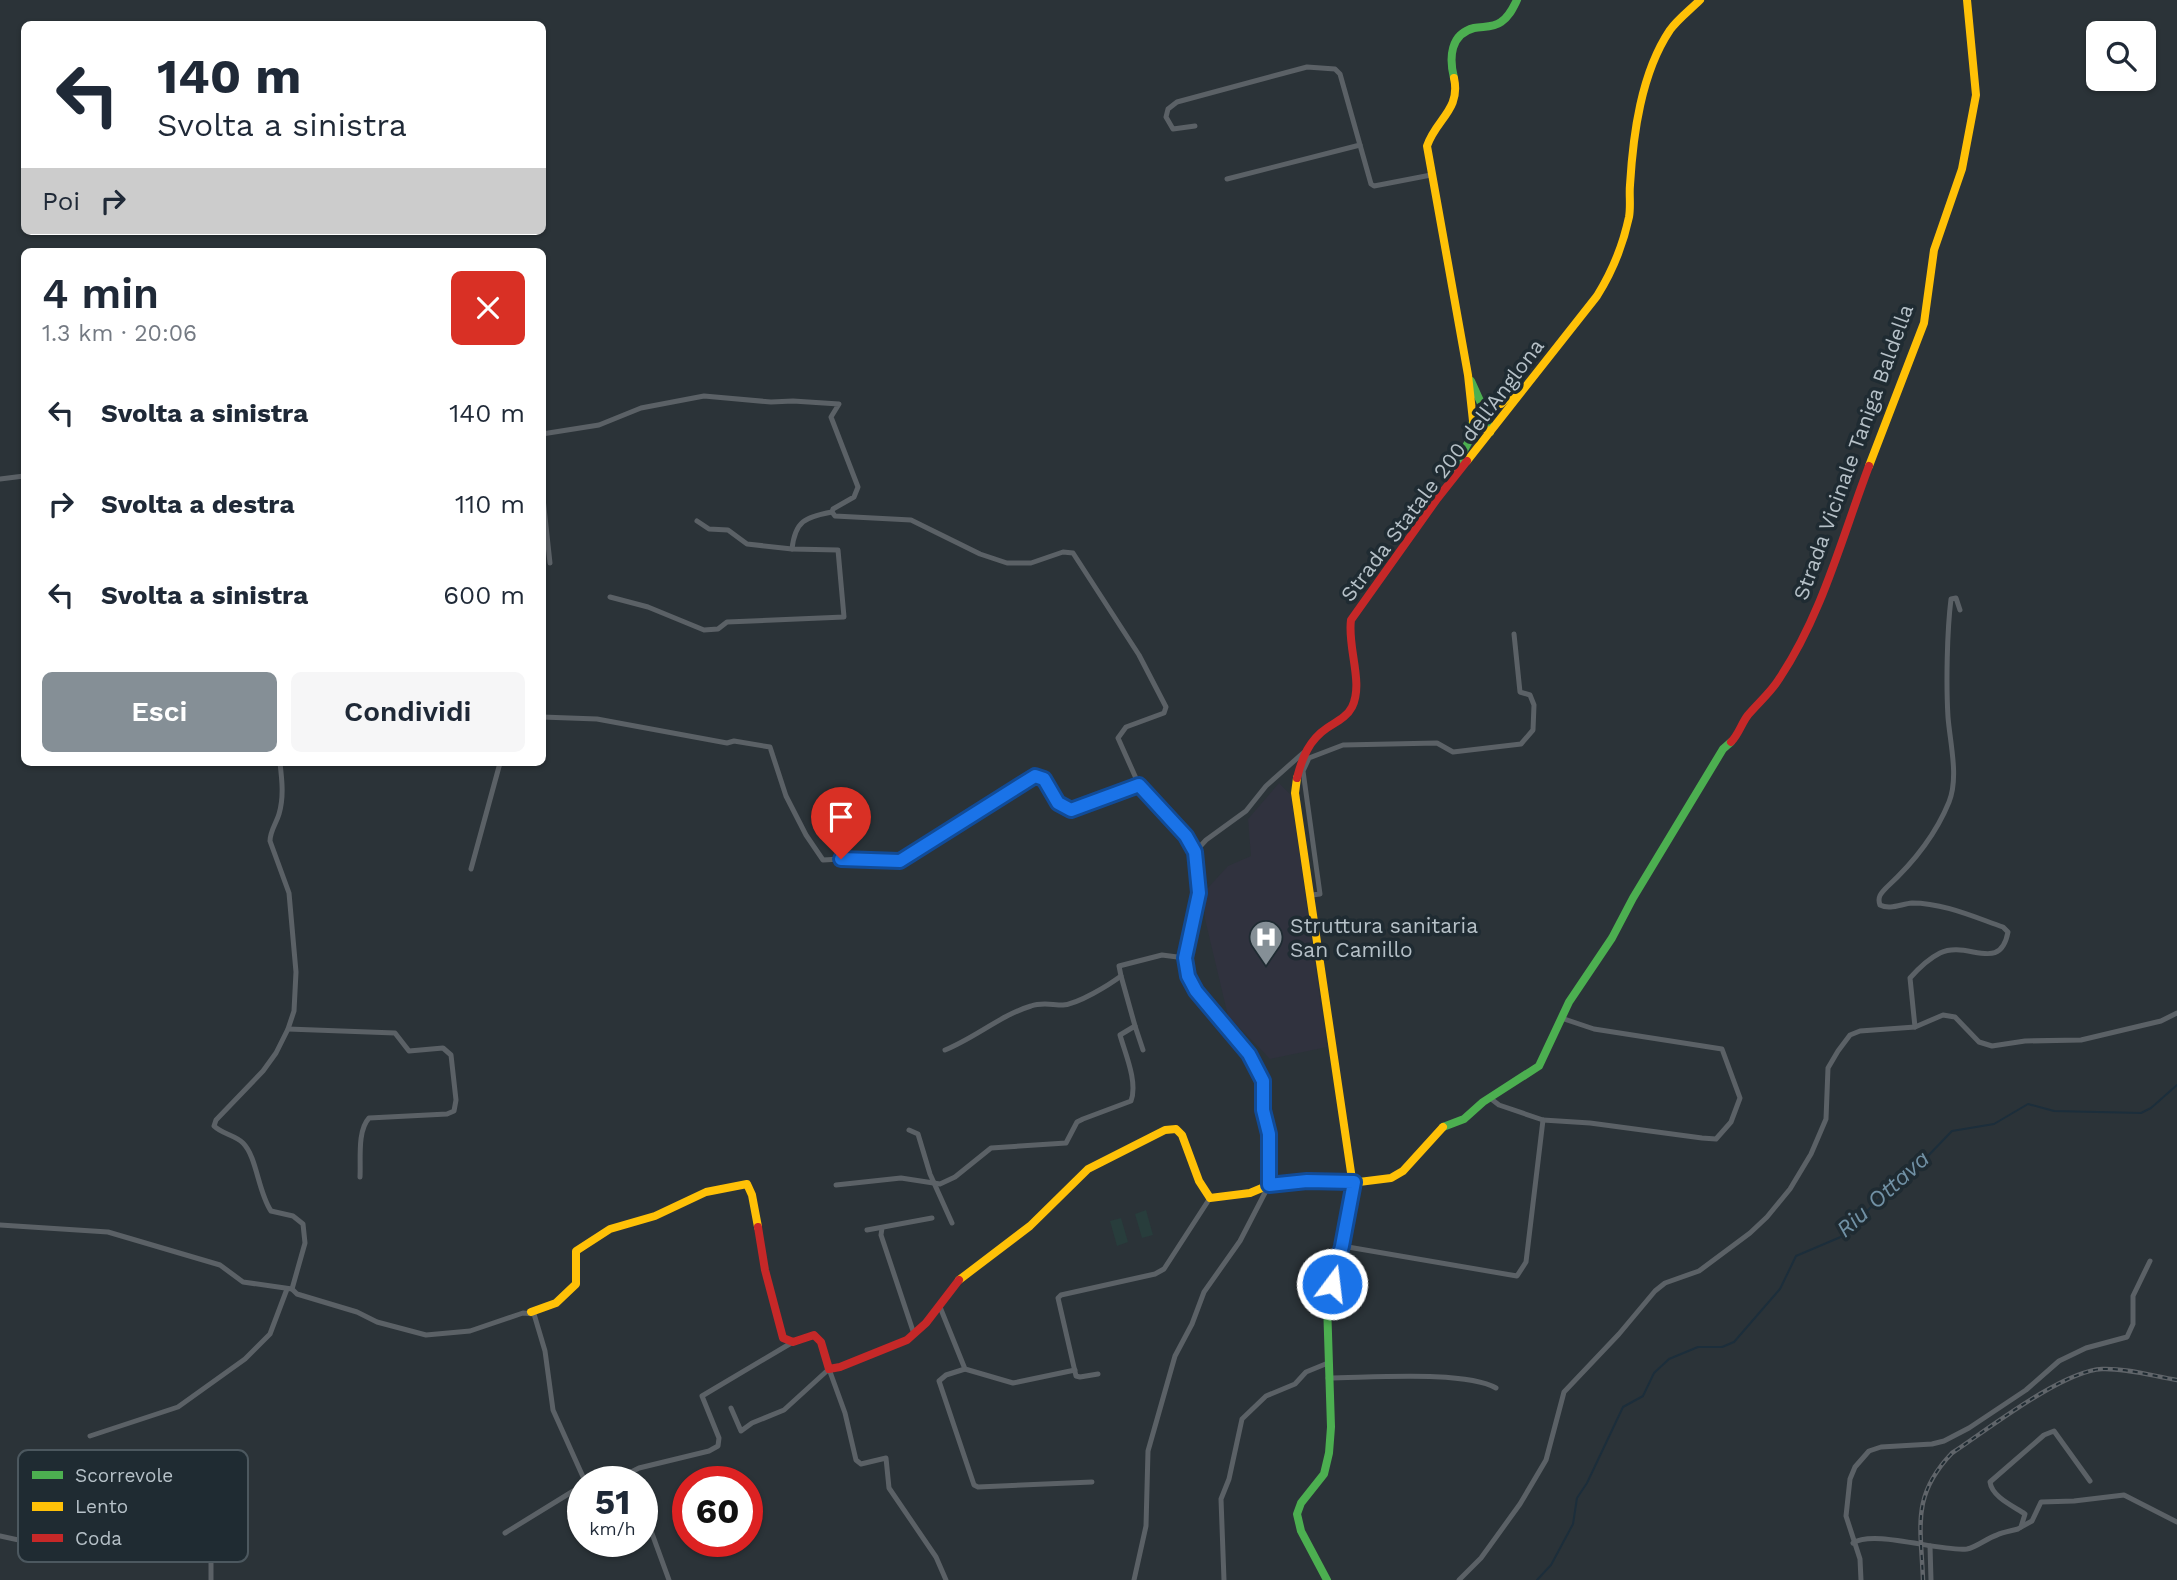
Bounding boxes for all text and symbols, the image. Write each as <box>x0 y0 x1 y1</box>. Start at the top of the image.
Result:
map controls <box>2086 21 2156 91</box>
button: search <box>2086 21 2156 91</box>
text: 140 m <box>157 47 301 105</box>
icon: left <box>42 49 133 140</box>
text: Svolta a sinistra <box>157 106 407 144</box>
icon: right <box>94 182 132 220</box>
text: Poi <box>42 186 80 216</box>
text: 4 min <box>42 269 159 318</box>
button: close <box>451 271 525 345</box>
street label: Strada Vicinale Taniga Baldella <box>1788 301 1918 603</box>
text: 1.3 km · 20:06 <box>42 320 197 347</box>
street label: Strada Statale 200 dell'Anglona <box>1335 334 1549 606</box>
icon: left <box>42 394 80 432</box>
text: Svolta a sinistra <box>101 398 308 428</box>
text: 140 m <box>449 398 525 428</box>
icon: right <box>42 485 80 523</box>
text: Svolta a destra <box>101 489 294 519</box>
text: 110 m <box>455 489 525 519</box>
icon: left <box>42 576 80 614</box>
text: Svolta a sinistra <box>101 580 308 610</box>
text: 600 m <box>443 580 525 610</box>
button: Esci <box>42 672 277 752</box>
button: Condividi <box>291 672 525 752</box>
pin <box>811 787 871 859</box>
icon: arrive <box>822 798 860 836</box>
place label: Struttura sanitaria San Camillo <box>1290 913 1478 962</box>
hospital icon: Struttura sanitaria San Camillo <box>1247 918 1285 967</box>
water label: Riu Ottava <box>1831 1145 1935 1243</box>
position arrow <box>1295 1247 1369 1321</box>
legend <box>18 1450 248 1562</box>
text: Scorrevole <box>75 1464 173 1487</box>
speed limit sign: 60 <box>672 1466 763 1557</box>
text: 51 <box>595 1481 630 1523</box>
text: Lento <box>75 1495 128 1518</box>
text: km/h <box>589 1518 636 1539</box>
text: Coda <box>75 1527 122 1550</box>

